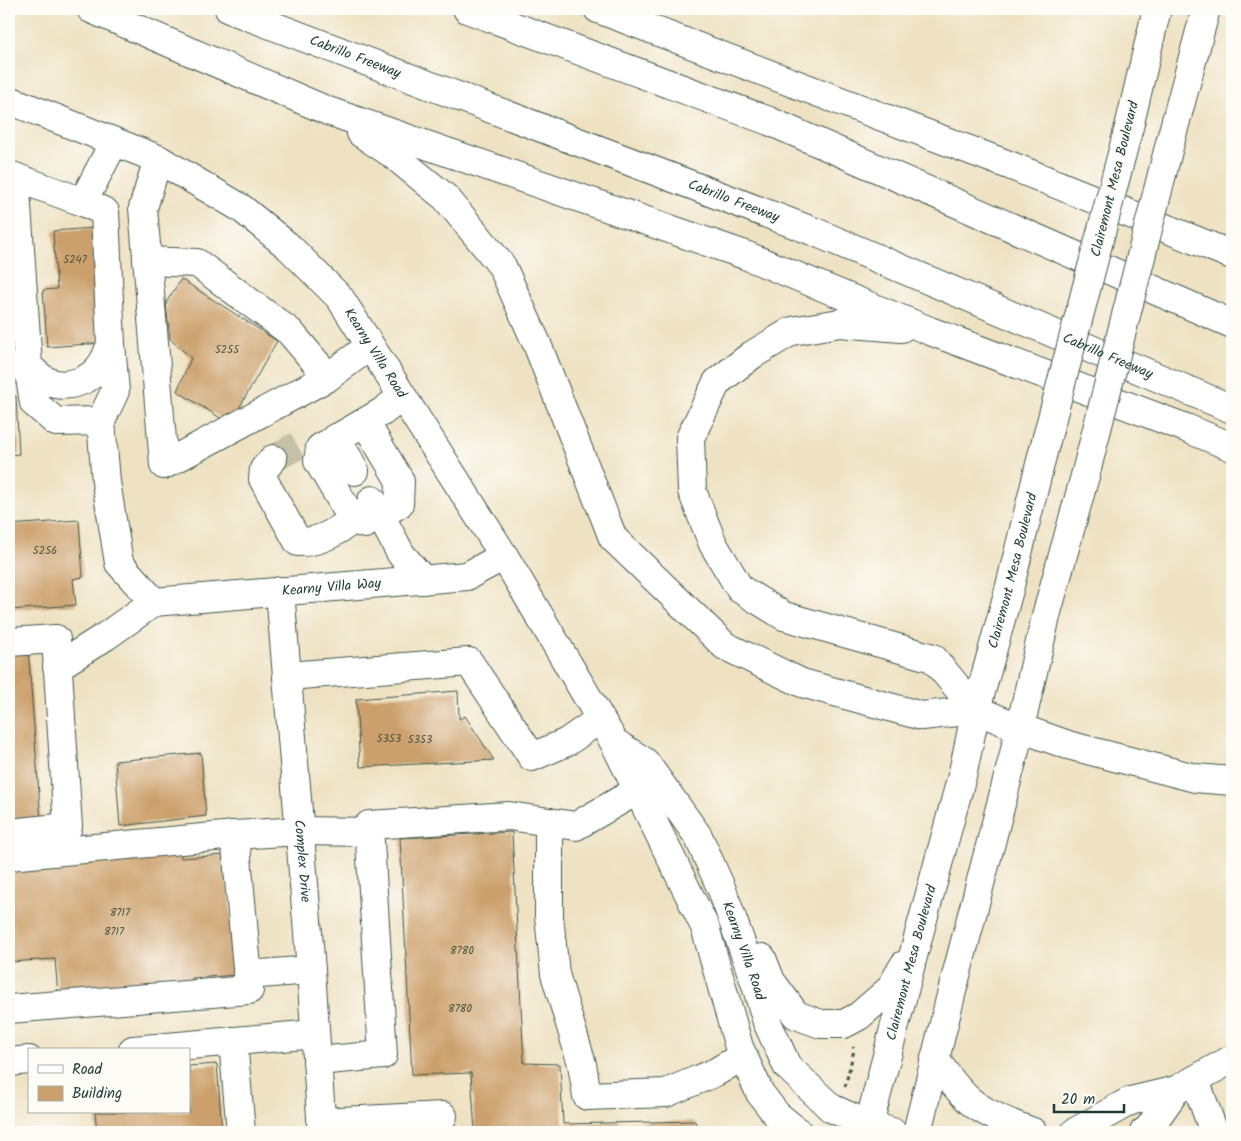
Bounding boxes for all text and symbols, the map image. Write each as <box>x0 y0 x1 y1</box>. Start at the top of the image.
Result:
street label: Cabrillo Freeway <box>306 30 405 85</box>
street label: Clairemont Mesa Boulevard <box>1085 98 1145 259</box>
street label: Cabrillo Freeway <box>685 174 783 229</box>
house number: 5247 <box>63 251 88 269</box>
street label: Kearny Villa Road <box>338 304 413 404</box>
street label: Cabrillo Freeway <box>1059 327 1157 385</box>
house number: 5255 <box>215 341 240 359</box>
street label: Clairemont Mesa Boulevard <box>982 490 1044 651</box>
house number: 5256 <box>33 542 57 560</box>
street label: Kearny Villa Way <box>281 572 382 602</box>
house number: 5353 <box>377 730 401 748</box>
house number: 5353 <box>408 731 432 749</box>
street label: Complex Drive <box>288 819 317 904</box>
street label: Clairemont Mesa Boulevard <box>880 882 943 1043</box>
street label: Kearny Villa Road <box>716 898 771 1004</box>
house number: 8717 <box>110 904 131 922</box>
house number: 8717 <box>104 923 125 941</box>
house number: 8780 <box>450 942 474 960</box>
house number: 8780 <box>448 1000 472 1018</box>
legend <box>28 1048 190 1114</box>
text: Road <box>72 1058 103 1082</box>
scale bar <box>1054 1081 1124 1113</box>
text: Building <box>72 1082 122 1106</box>
text: 20 m <box>1061 1088 1095 1112</box>

